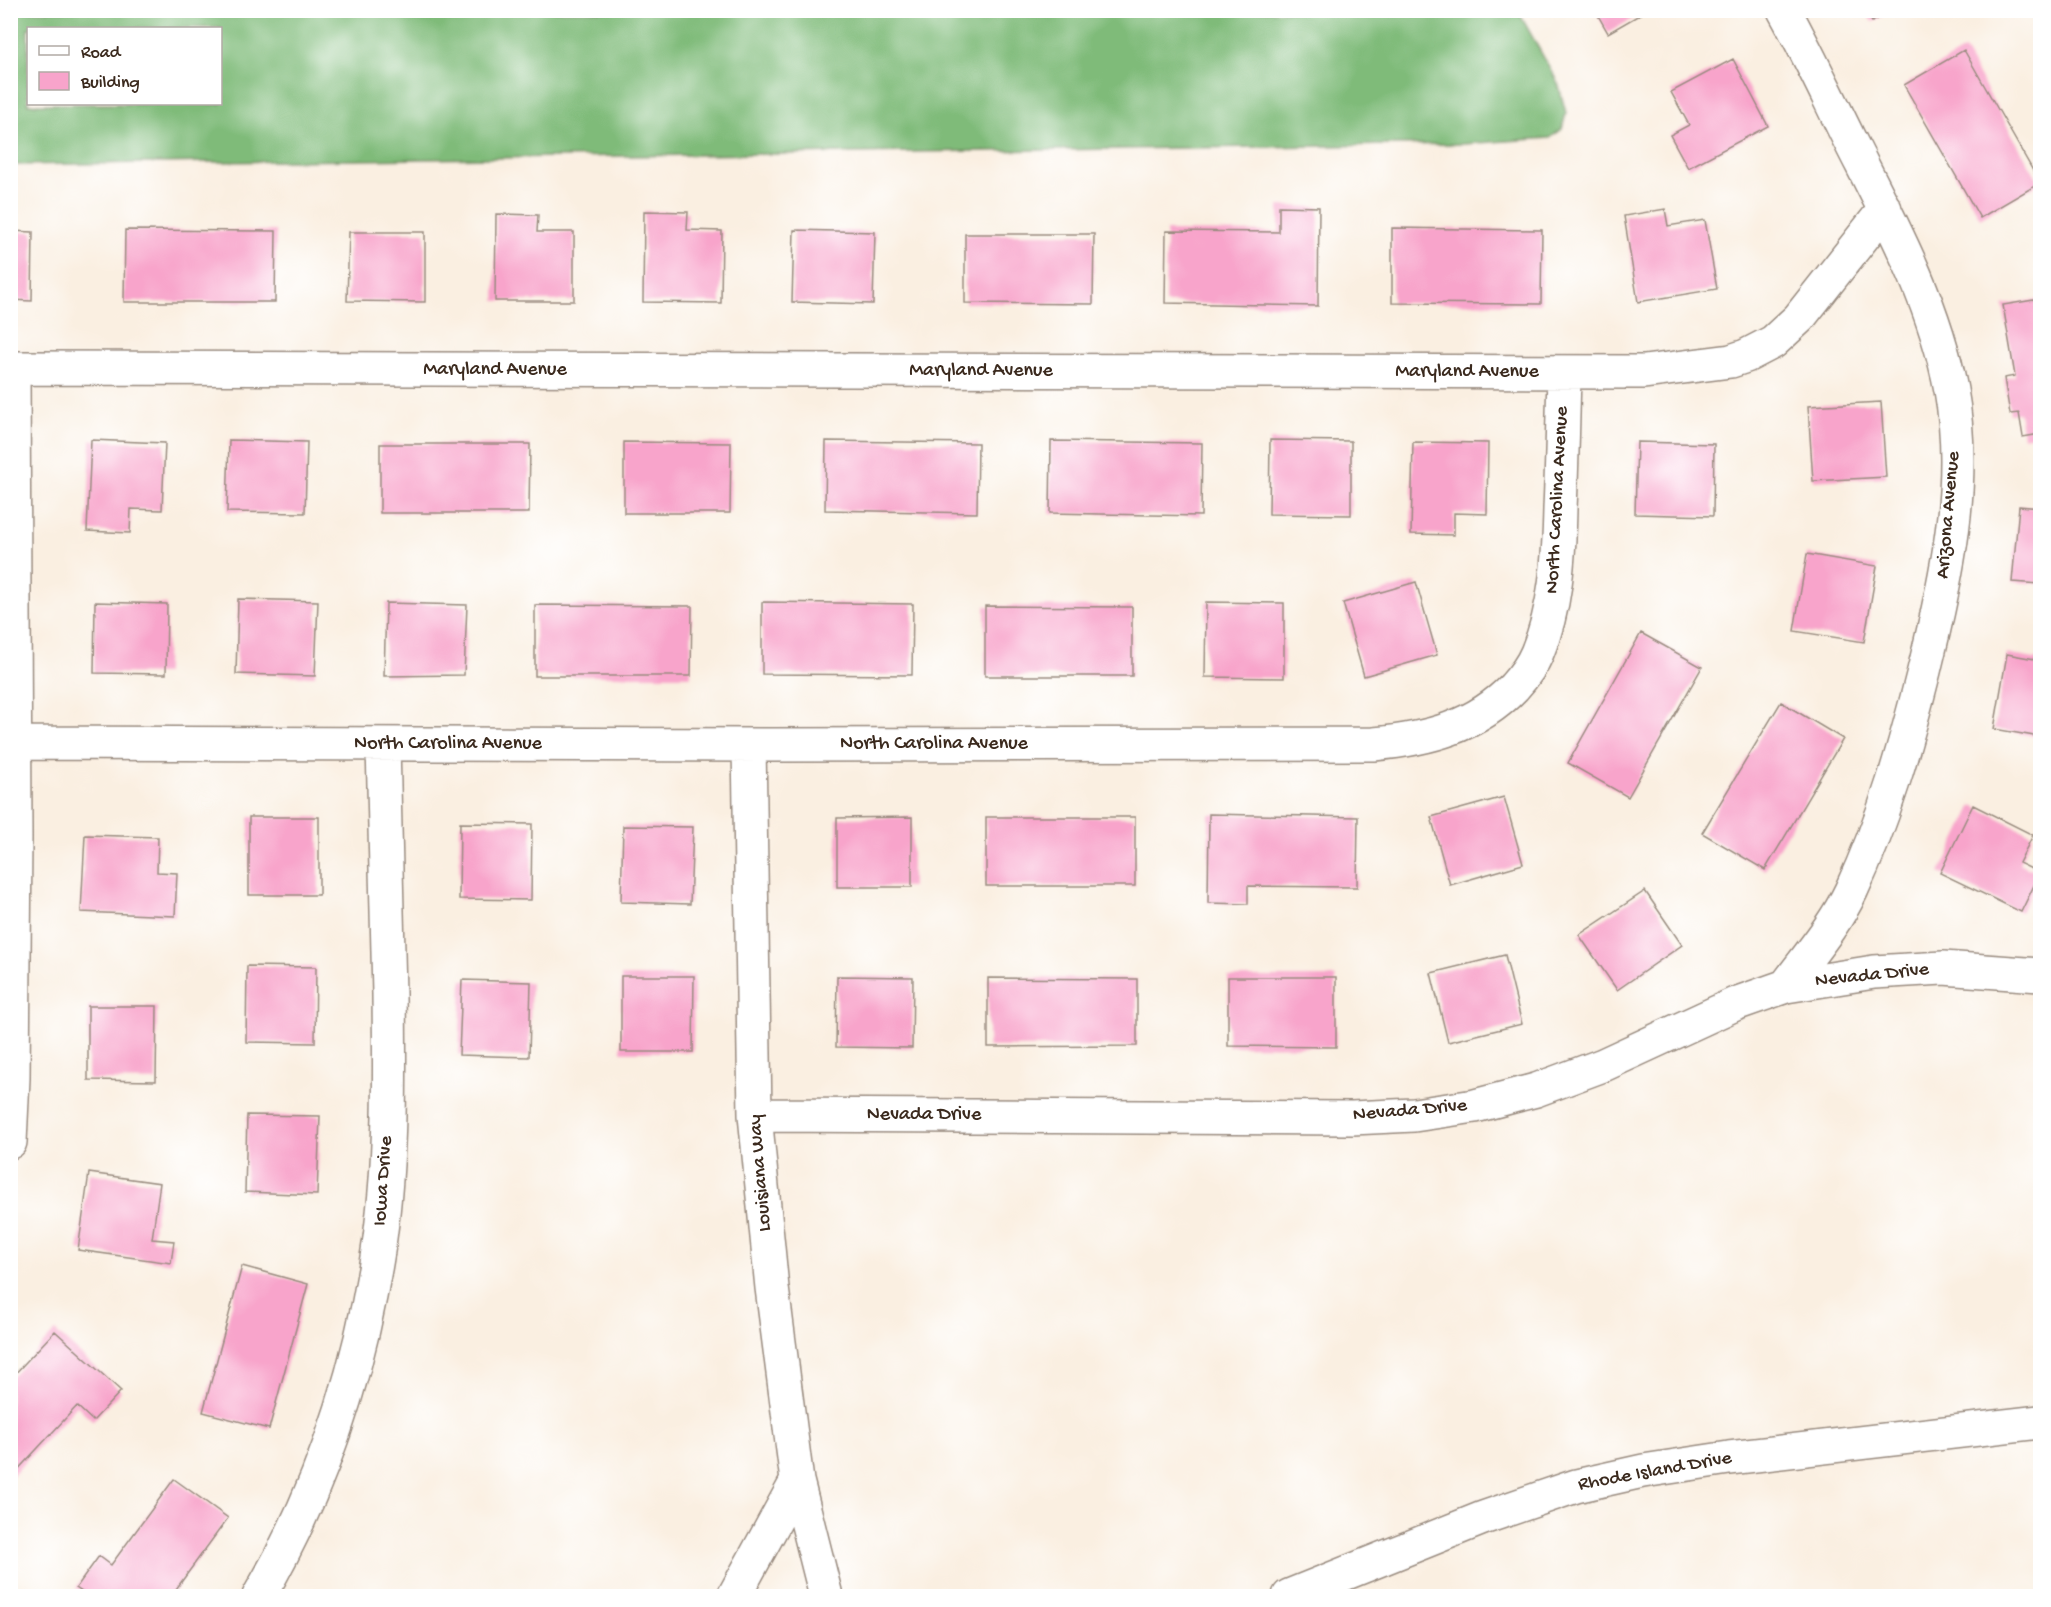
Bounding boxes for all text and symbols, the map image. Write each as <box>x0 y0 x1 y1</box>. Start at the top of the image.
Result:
legend <box>27 27 222 105</box>
text: Road <box>81 43 122 64</box>
text: Building <box>80 73 140 94</box>
street label: Maryland Avenue <box>423 359 567 382</box>
street label: Maryland Avenue <box>909 360 1053 383</box>
street label: Maryland Avenue <box>1395 361 1539 384</box>
street label: North Carolina Avenue <box>1542 405 1574 594</box>
street label: Arizona Avenue <box>1932 450 1966 580</box>
street label: North Carolina Avenue <box>354 733 543 756</box>
street label: North Carolina Avenue <box>840 733 1029 756</box>
street label: Nevada Drive <box>1814 959 1931 993</box>
street label: Nevada Drive <box>1352 1094 1469 1127</box>
street label: Nevada Drive <box>867 1104 982 1127</box>
street label: Louisiana Way <box>744 1113 778 1233</box>
street label: Iowa Drive <box>369 1135 399 1227</box>
street label: Rhode Island Drive <box>1576 1447 1734 1497</box>

